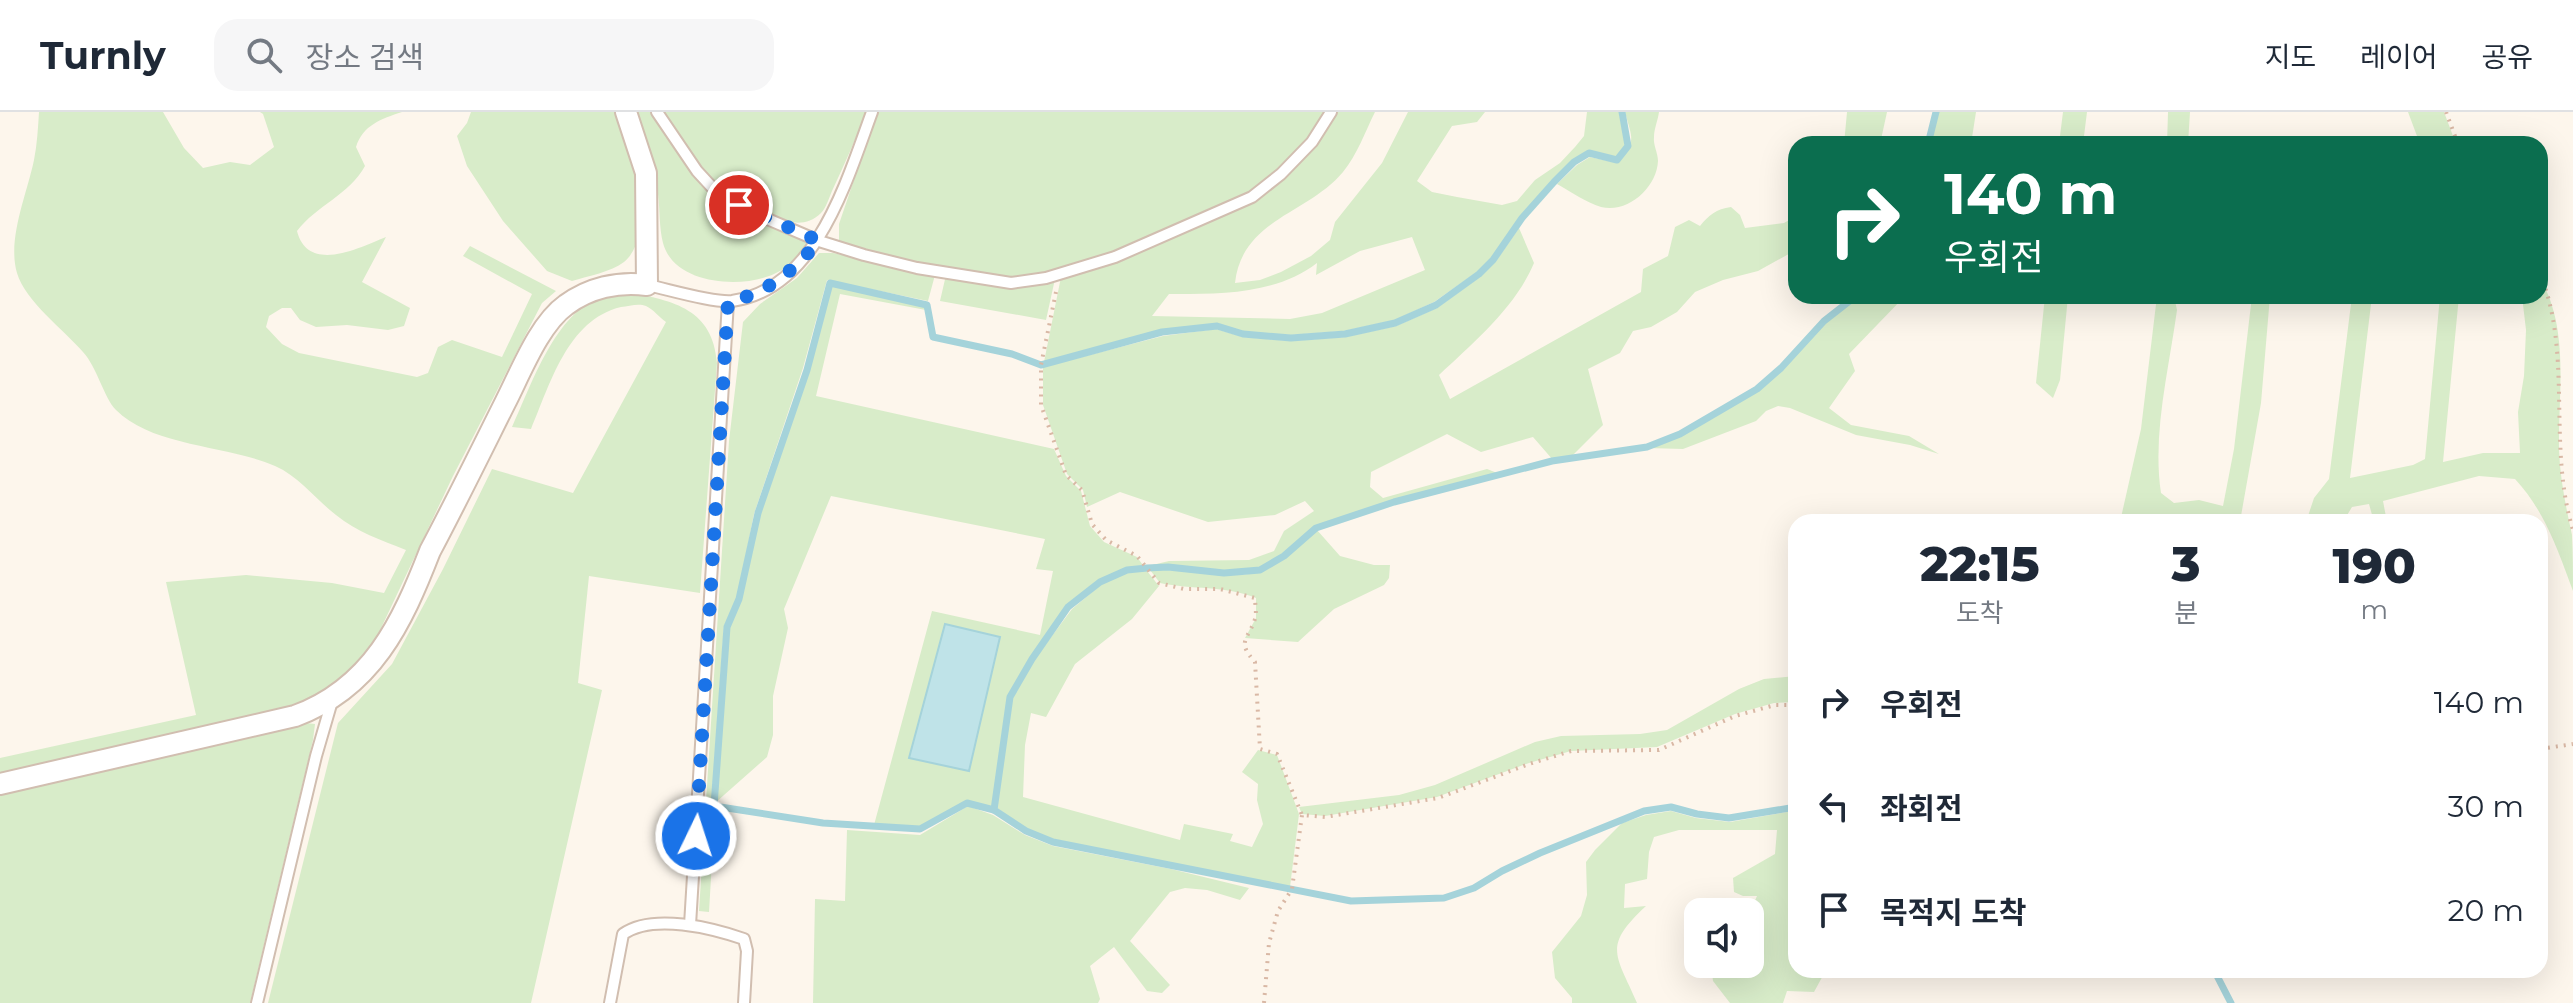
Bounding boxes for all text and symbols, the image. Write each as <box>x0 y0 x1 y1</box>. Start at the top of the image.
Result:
search box <box>214 19 774 91</box>
text: Turnly <box>40 32 166 79</box>
icon: search <box>242 33 286 77</box>
text: 장소 검색 <box>306 39 424 76</box>
text: 지도 <box>2265 40 2316 74</box>
text: 레이어 <box>2360 40 2437 74</box>
text: 공유 <box>2481 40 2533 74</box>
text: 140 m <box>1944 160 2117 228</box>
icon: right <box>1812 168 1916 272</box>
pin <box>705 171 773 239</box>
icon: arrive <box>717 183 761 227</box>
text: 우회전 <box>1944 235 2043 279</box>
text: 22:15 <box>1920 535 2040 593</box>
text: 3 <box>2172 535 2201 593</box>
text: 190 <box>2333 537 2416 595</box>
text: m <box>2360 594 2388 626</box>
text: 도착 <box>1956 597 2004 629</box>
text: 분 <box>2174 597 2198 629</box>
icon: right <box>1812 680 1856 724</box>
text: 140 m <box>2434 684 2524 721</box>
text: 우회전 <box>1880 686 1963 723</box>
icon: left <box>1812 784 1856 828</box>
text: 30 m <box>2448 788 2524 825</box>
text: 좌회전 <box>1880 790 1963 827</box>
position arrow <box>654 794 738 878</box>
icon: arrive <box>1812 888 1856 932</box>
text: 20 m <box>2447 892 2524 929</box>
text: 목적지 도착 <box>1880 894 2027 931</box>
map controls <box>1684 898 1764 978</box>
button: sound <box>1684 898 1764 978</box>

